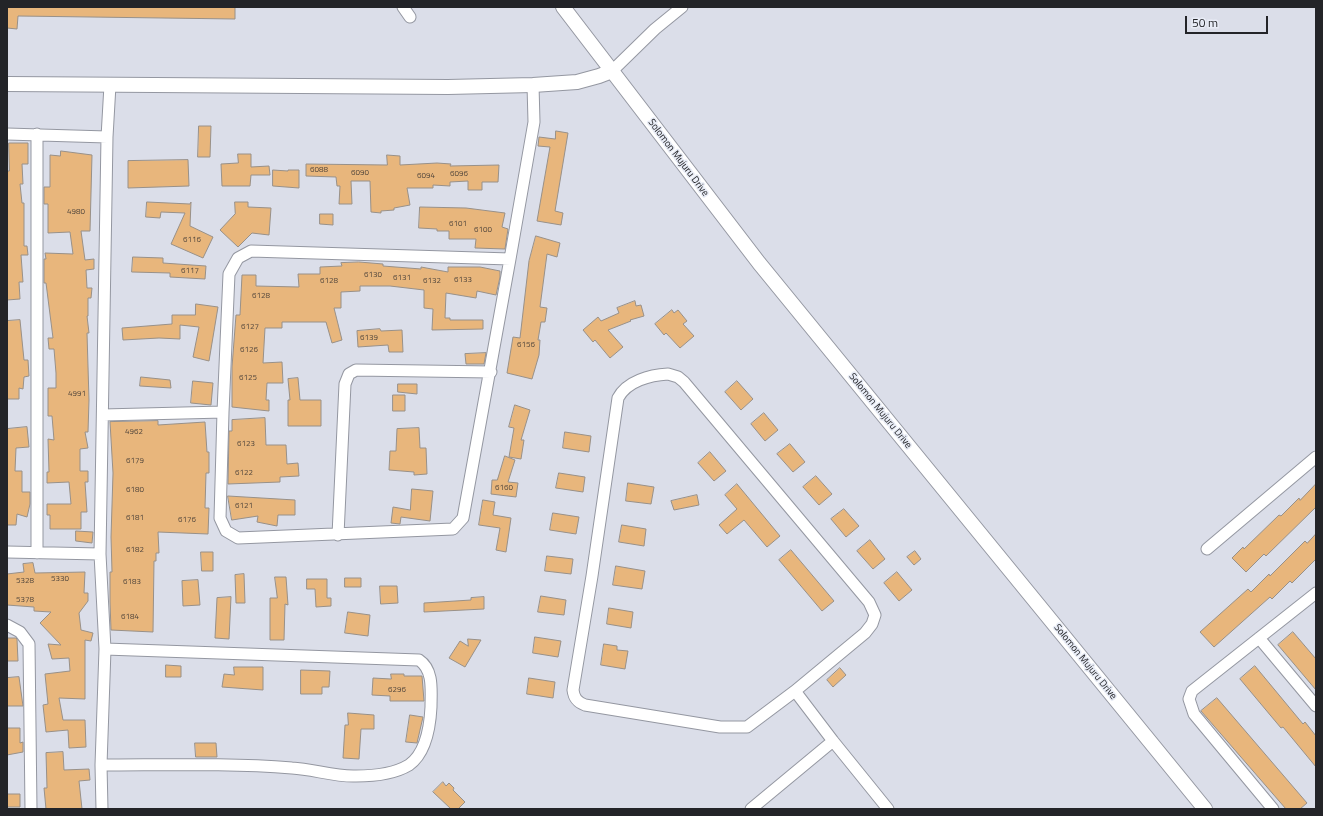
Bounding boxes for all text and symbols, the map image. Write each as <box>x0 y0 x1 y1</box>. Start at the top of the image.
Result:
scale bar <box>1187 8 1270 34</box>
text: 50 m <box>1192 13 1218 32</box>
street label: Solomon Mujuru Drive <box>645 117 711 199</box>
house number: 6088 <box>310 165 328 175</box>
house number: 6090 <box>351 168 369 178</box>
house number: 6096 <box>450 169 468 179</box>
house number: 6094 <box>417 171 435 181</box>
house number: 4980 <box>67 207 85 217</box>
house number: 6101 <box>449 219 467 229</box>
house number: 6100 <box>474 225 492 235</box>
house number: 6116 <box>183 235 201 245</box>
house number: 6117 <box>181 266 199 276</box>
house number: 6130 <box>364 270 382 280</box>
house number: 6131 <box>393 273 411 283</box>
house number: 6133 <box>454 275 472 285</box>
house number: 6128 <box>320 276 338 286</box>
house number: 6132 <box>423 276 441 286</box>
house number: 6128 <box>252 291 270 301</box>
house number: 6127 <box>241 322 259 332</box>
house number: 6139 <box>360 333 378 343</box>
house number: 6156 <box>517 340 535 350</box>
house number: 6126 <box>240 345 258 355</box>
street label: Solomon Mujuru Drive <box>846 371 914 451</box>
house number: 6125 <box>239 373 257 383</box>
house number: 4991 <box>68 389 86 399</box>
house number: 4962 <box>125 427 143 437</box>
house number: 6123 <box>237 439 255 449</box>
house number: 6179 <box>126 456 144 466</box>
house number: 6122 <box>235 468 253 478</box>
house number: 6160 <box>495 483 513 493</box>
house number: 6180 <box>126 485 144 495</box>
house number: 6121 <box>235 501 253 511</box>
house number: 6181 <box>126 513 144 523</box>
house number: 6176 <box>178 515 196 525</box>
house number: 6182 <box>126 545 144 555</box>
house number: 5330 <box>51 574 69 584</box>
house number: 5328 <box>16 576 34 586</box>
house number: 6183 <box>123 577 141 587</box>
house number: 5378 <box>16 595 34 605</box>
house number: 6184 <box>121 612 139 622</box>
street label: Solomon Mujuru Drive <box>1051 622 1119 702</box>
house number: 6296 <box>388 685 406 695</box>

